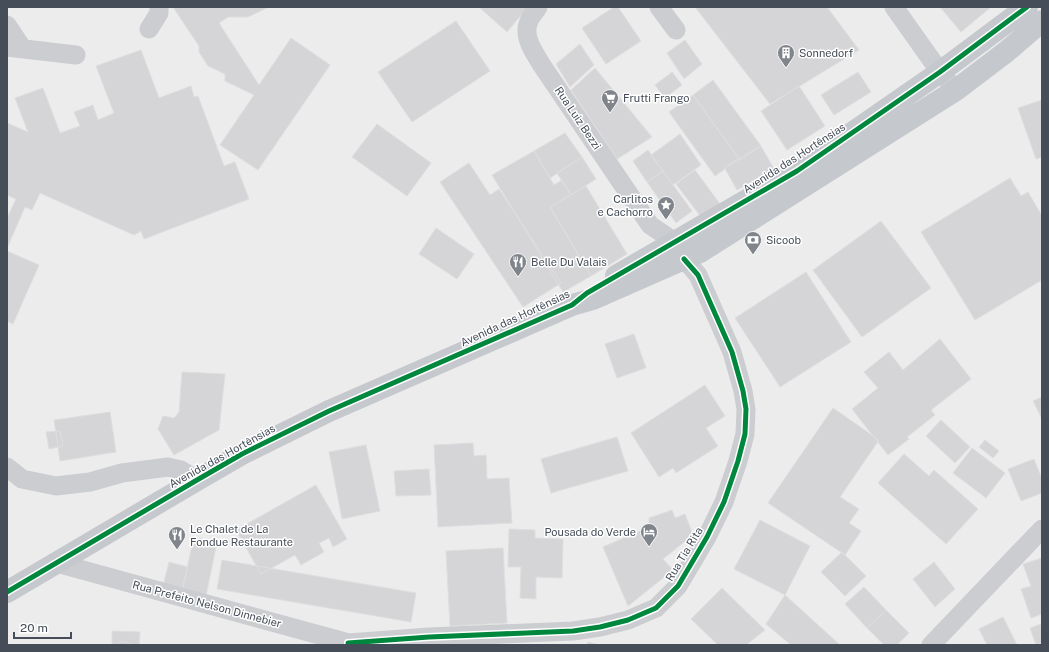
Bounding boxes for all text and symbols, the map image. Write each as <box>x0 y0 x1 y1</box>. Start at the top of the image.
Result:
building icon: Sonnedorf <box>776 43 796 68</box>
place label: Sonnedorf <box>799 47 854 59</box>
street label: Rua Luiz Bezzi <box>553 84 603 152</box>
supermarket icon: Frutti Frango <box>600 88 620 113</box>
place label: Frutti Frango <box>623 92 690 104</box>
street label: Avenida das Hortênsias <box>741 120 848 195</box>
place label: Carlitos e Cachorro <box>597 193 653 218</box>
place icon: Carlitos e Cachorro <box>656 195 676 220</box>
bank icon: Sicoob <box>743 230 763 255</box>
place label: Sicoob <box>766 234 801 246</box>
restaurant icon: Belle Du Valais <box>508 252 528 277</box>
place label: Belle Du Valais <box>531 256 607 268</box>
street label: Avenida das Hortênsias <box>458 287 572 349</box>
street label: Avenida das Hortênsias <box>167 422 277 490</box>
hotel icon: Pousada do Verde <box>639 522 659 547</box>
place label: Le Chalet de La Fondue Restaurante <box>190 523 293 548</box>
restaurant icon: Le Chalet de La Fondue Restaurante <box>167 525 187 550</box>
street label: Rua Tia Rita <box>663 525 705 583</box>
place label: Pousada do Verde <box>544 526 636 538</box>
street label: Rua Prefeito Nelson Dinnebier <box>131 578 283 630</box>
scale bar <box>14 614 71 640</box>
text: 20 m <box>20 621 48 635</box>

